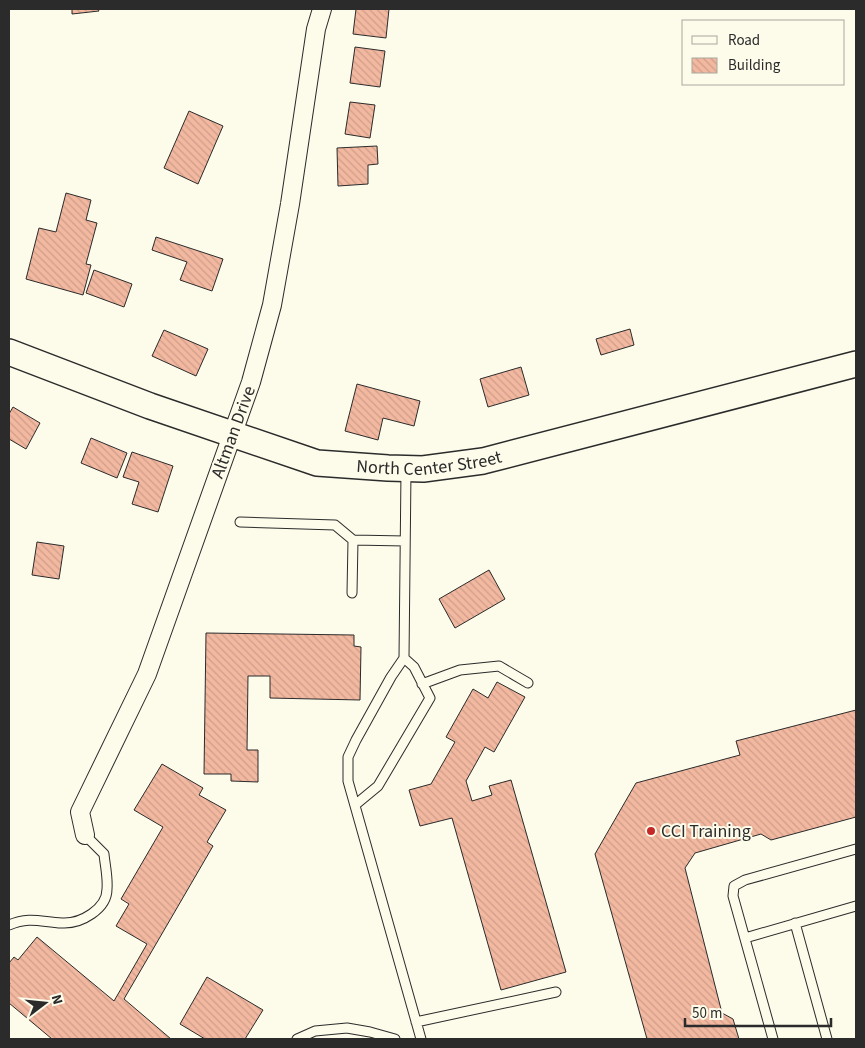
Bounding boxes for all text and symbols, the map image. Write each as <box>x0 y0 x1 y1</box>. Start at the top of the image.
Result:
legend <box>682 20 845 85</box>
text: Road <box>728 30 760 51</box>
text: Building <box>728 55 781 76</box>
street label: Altman Drive <box>205 382 262 482</box>
street label: North Center Street <box>356 445 505 482</box>
place label: CCI Training <box>661 819 751 844</box>
marker: CCI Training <box>645 825 657 837</box>
north arrow <box>20 978 70 1028</box>
text: N <box>46 992 67 1007</box>
scale bar <box>685 996 831 1028</box>
text: 50 m <box>692 1003 722 1024</box>

